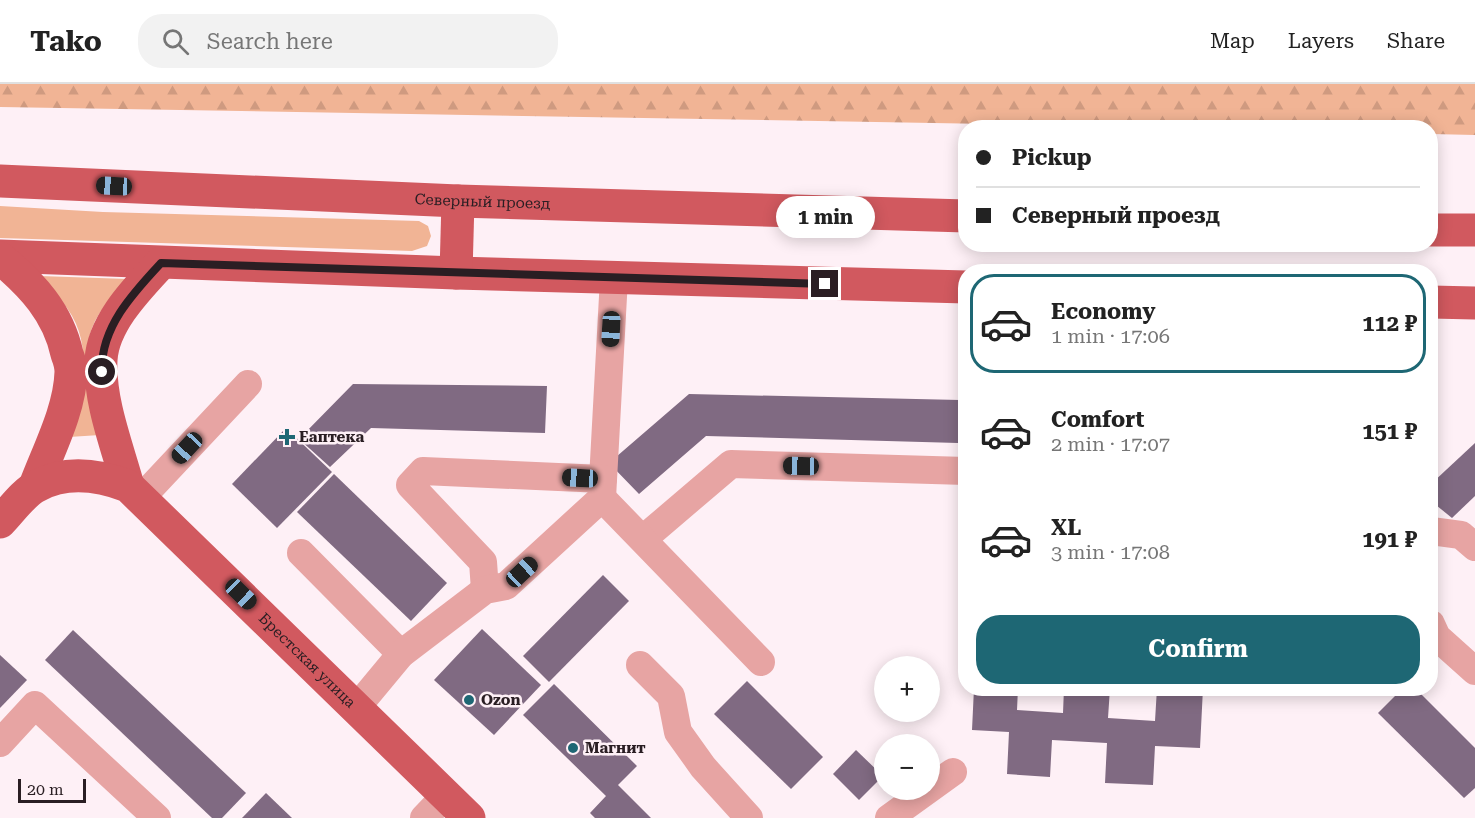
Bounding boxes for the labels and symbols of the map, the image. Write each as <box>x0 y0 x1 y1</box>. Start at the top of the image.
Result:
car <box>96 176 132 196</box>
street label: Северный проезд <box>414 190 551 213</box>
callout: 1 min <box>776 197 874 239</box>
route end <box>811 270 838 297</box>
car <box>601 311 621 347</box>
route start <box>88 358 115 385</box>
place label: Еаптека <box>299 428 365 446</box>
car <box>168 429 206 467</box>
marker: Еаптека <box>280 430 294 444</box>
car <box>783 457 819 475</box>
car <box>562 468 598 488</box>
car <box>503 553 541 591</box>
car <box>222 575 260 613</box>
street label: Брестская улица <box>255 609 359 712</box>
place label: Ozon <box>481 691 521 709</box>
marker: Ozon <box>462 693 476 707</box>
place label: Магнит <box>585 739 646 757</box>
marker: Магнит <box>566 741 580 755</box>
scale bar <box>18 776 86 804</box>

